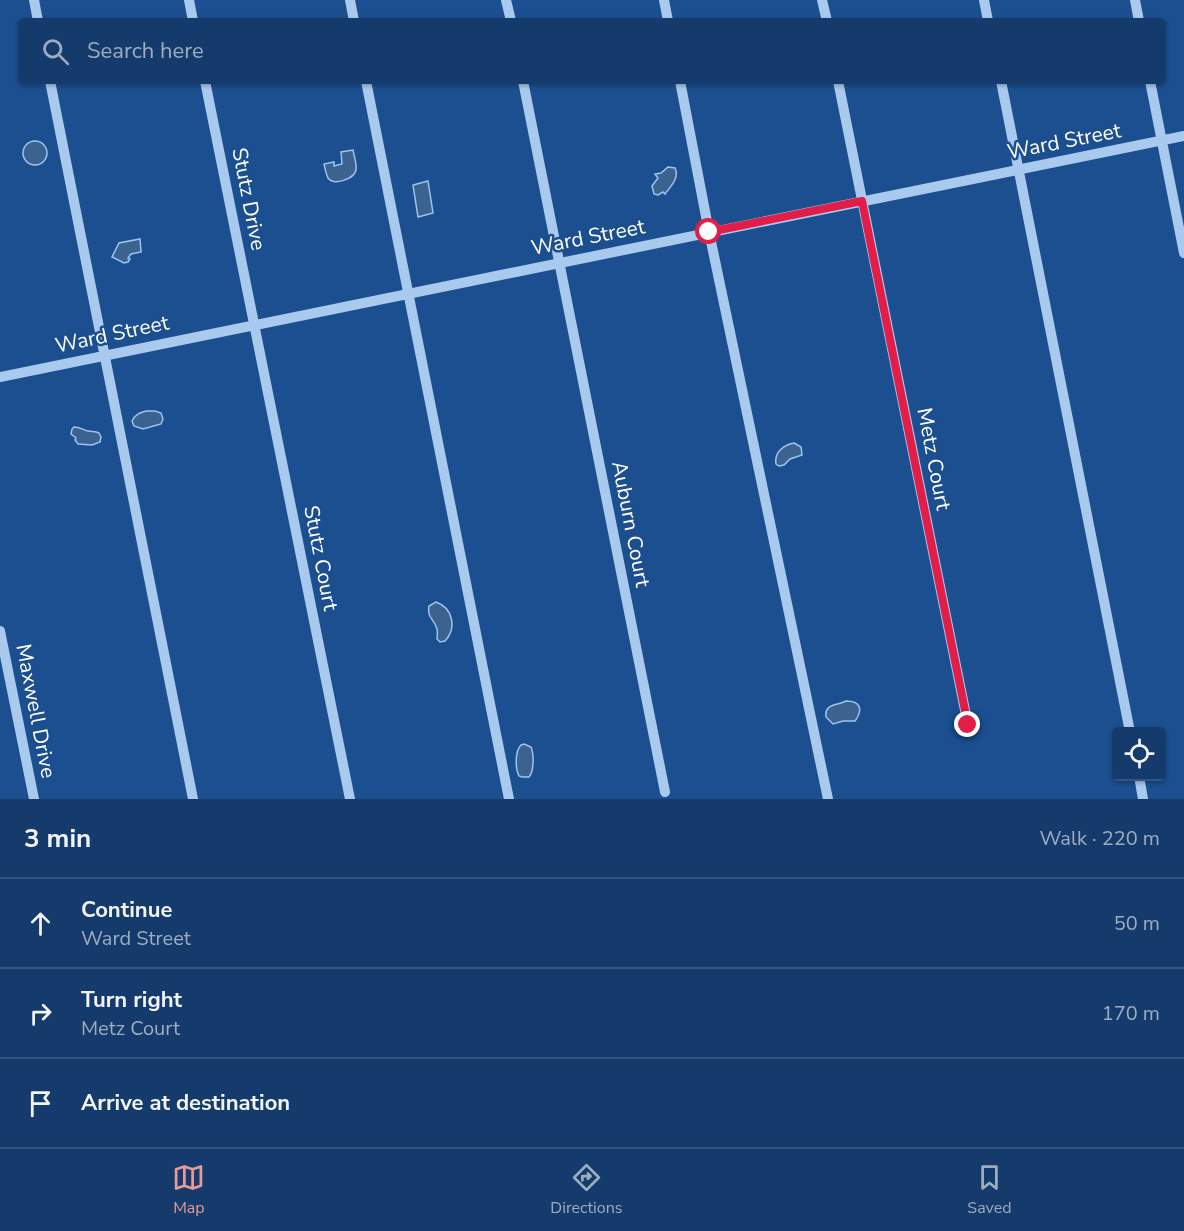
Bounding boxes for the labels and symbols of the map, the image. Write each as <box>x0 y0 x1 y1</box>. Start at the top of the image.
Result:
street label: Ward Street <box>1005 116 1124 166</box>
street label: Stutz Drive <box>225 145 273 253</box>
street label: Ward Street <box>529 212 648 262</box>
route start <box>695 218 721 244</box>
street label: Ward Street <box>53 308 172 360</box>
street label: Metz Court <box>910 405 958 513</box>
street label: Auburn Court <box>605 458 657 590</box>
street label: Stutz Court <box>297 503 345 614</box>
street label: Maxwell Drive <box>9 641 63 781</box>
route end <box>954 711 980 737</box>

